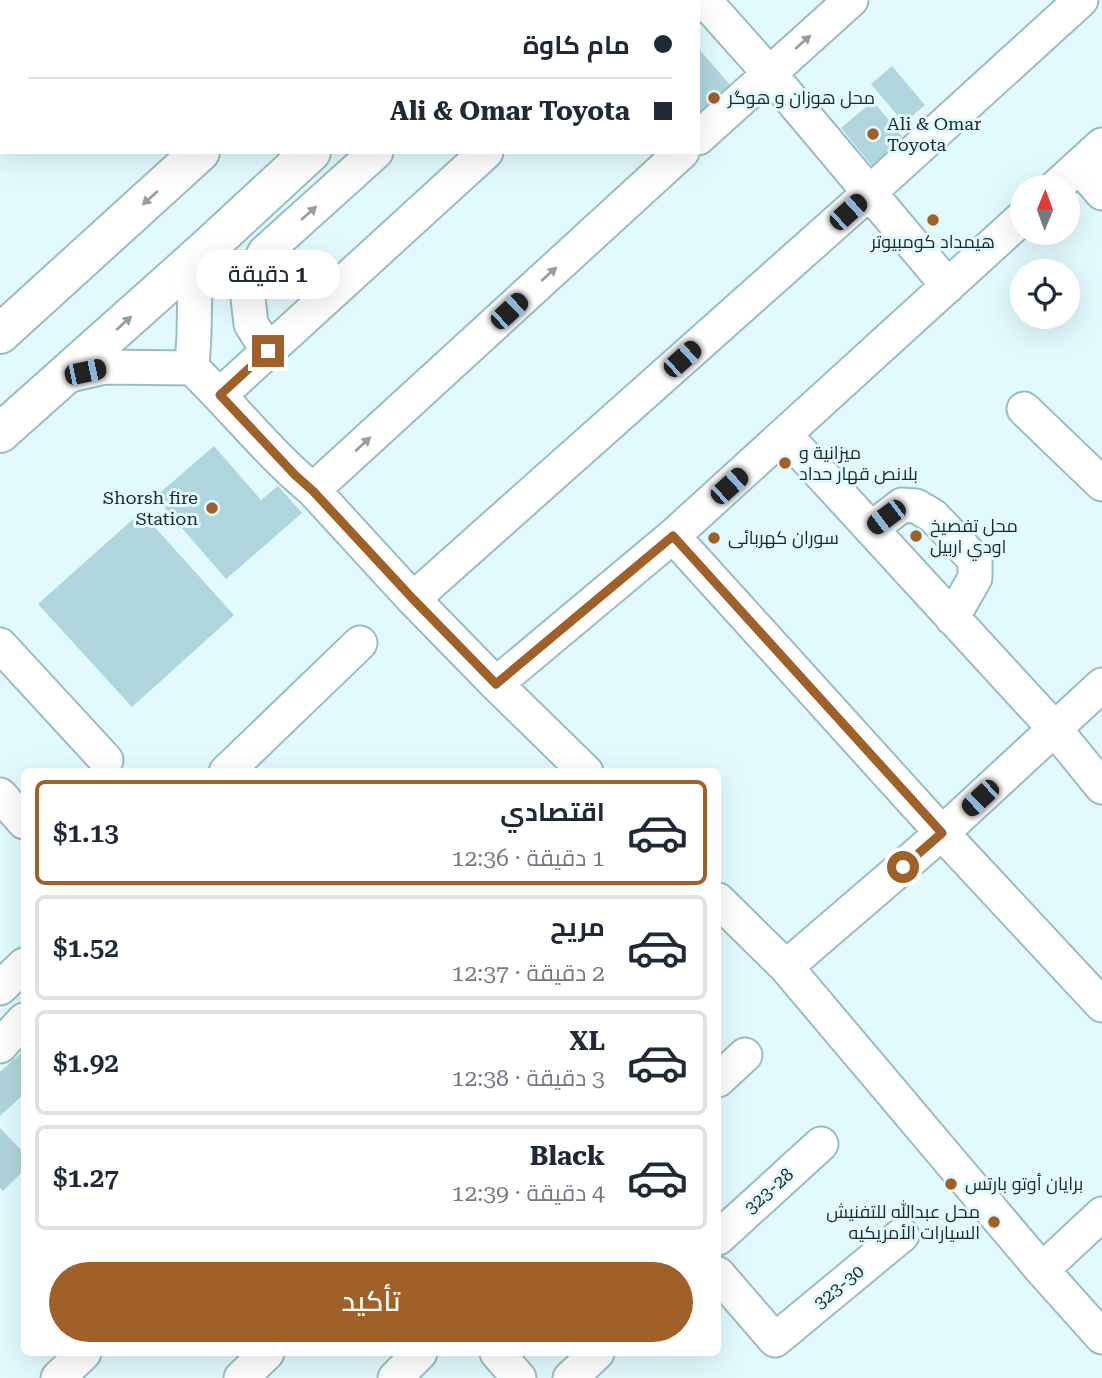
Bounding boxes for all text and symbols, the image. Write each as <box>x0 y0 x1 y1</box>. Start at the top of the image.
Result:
text: مام كاوة <box>523 30 630 60</box>
one-way arrow <box>794 35 811 51</box>
place label: محل هوزان و هوگر <box>727 87 875 109</box>
marker: محل هوزان و هوگر <box>706 90 722 106</box>
text: Ali & Omar Toyota <box>390 96 630 126</box>
place label: Ali & Omar Toyota <box>887 113 982 155</box>
marker: Ali & Omar Toyota <box>865 126 881 142</box>
north arrow <box>1010 175 1080 245</box>
map controls <box>1010 175 1080 329</box>
one-way arrow <box>141 190 159 206</box>
car <box>826 190 871 234</box>
one-way arrow <box>300 206 317 221</box>
marker: هيمداد كومبيوتر <box>925 212 941 228</box>
place label: هيمداد كومبيوتر <box>870 231 995 253</box>
callout: 1 دقيقة <box>196 250 340 298</box>
button: locate <box>1010 259 1080 329</box>
text: 1 دقيقة <box>228 261 308 288</box>
one-way arrow <box>540 266 558 282</box>
car <box>487 289 532 333</box>
one-way arrow <box>115 315 133 331</box>
route end <box>252 335 284 367</box>
car <box>660 337 705 381</box>
car <box>63 357 108 387</box>
one-way arrow <box>354 437 371 453</box>
place label: ميزانية و بلانص قهار حداد <box>799 442 918 485</box>
marker: ميزانية و بلانص قهار حداد <box>777 455 793 471</box>
car <box>707 464 752 508</box>
place label: Shorsh fire Station <box>103 487 198 529</box>
car <box>863 496 910 538</box>
marker: Shorsh fire Station <box>204 500 220 516</box>
place label: محل تفصيخ اودي اربيل <box>930 515 1018 561</box>
place label: سوران کهربائی <box>728 527 839 549</box>
marker: محل تفصيخ اودي اربيل <box>908 528 924 544</box>
marker: سوران کهربائی <box>706 530 722 546</box>
car <box>958 776 1003 820</box>
text: اقتصادي <box>500 797 605 827</box>
icon: car <box>626 801 689 864</box>
text: $1.13 <box>53 818 119 848</box>
text: 1 دقيقة · 12:36 <box>452 845 605 872</box>
route start <box>887 851 919 883</box>
text: مريح <box>550 912 605 942</box>
icon: car <box>626 916 689 979</box>
text: $1.52 <box>53 933 119 963</box>
text: 2 دقيقة · 12:37 <box>452 960 605 987</box>
text: XL <box>569 1026 605 1056</box>
icon: car <box>626 1031 689 1094</box>
text: $1.92 <box>53 1048 119 1078</box>
text: 3 دقيقة · 12:38 <box>452 1065 605 1092</box>
text: Black <box>530 1141 605 1171</box>
icon: car <box>626 1146 689 1209</box>
text: $1.27 <box>53 1163 119 1193</box>
street label: 323-28 <box>740 1163 797 1218</box>
place label: برايان أوتو بارتس <box>965 1173 1083 1195</box>
marker: برايان أوتو بارتس <box>943 1176 959 1192</box>
text: 4 دقيقة · 12:39 <box>452 1180 605 1207</box>
place label: محل عبدالله للتفنيش السيارات الأمريكيه <box>826 1200 980 1244</box>
marker: محل عبدالله للتفنيش السيارات الأمريكيه <box>986 1214 1002 1230</box>
street label: 323-30 <box>809 1260 868 1313</box>
button: تأكيد <box>49 1262 693 1342</box>

